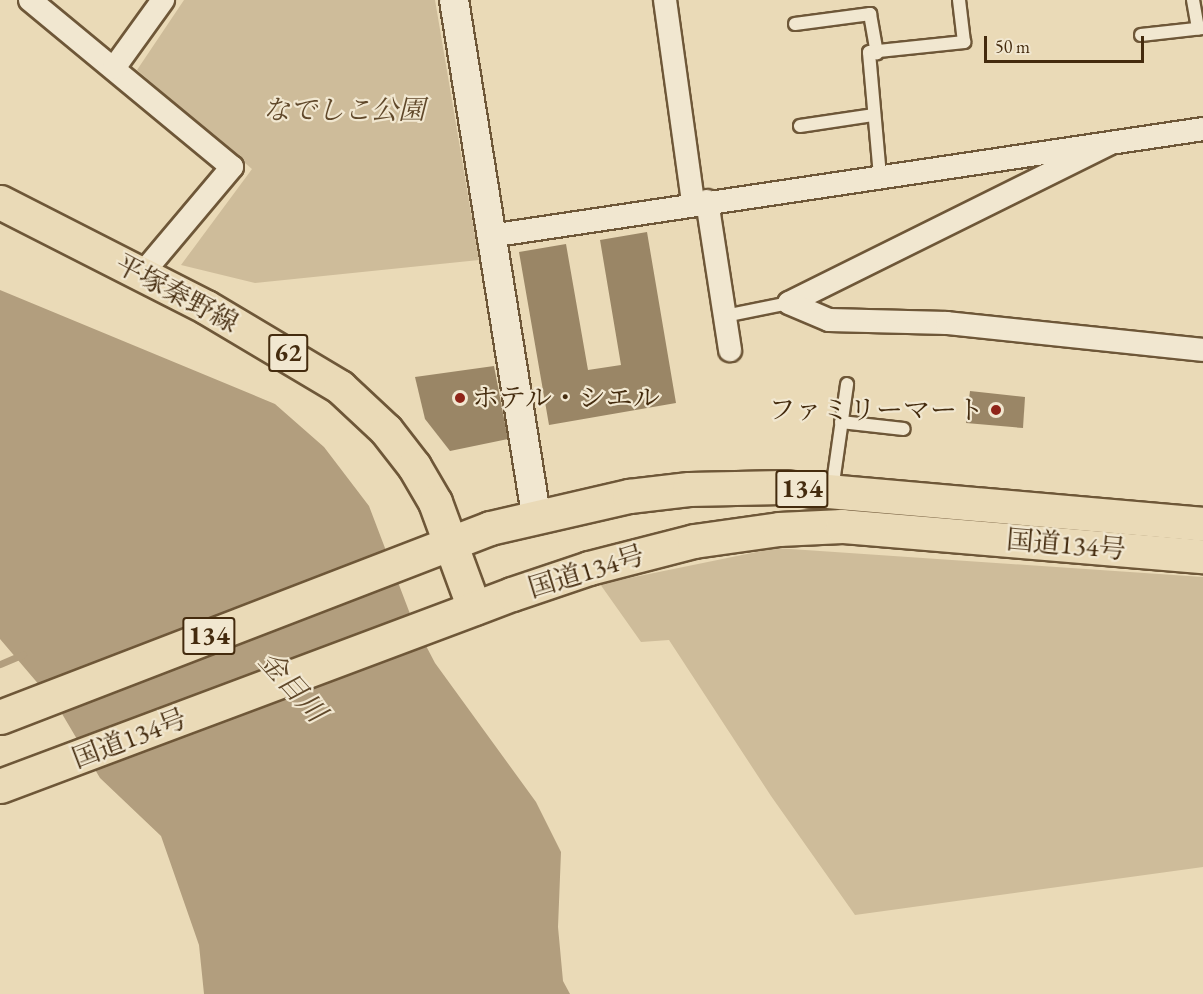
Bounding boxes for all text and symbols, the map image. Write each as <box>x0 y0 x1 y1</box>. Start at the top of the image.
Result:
scale bar <box>987 24 1148 62</box>
text: 50 m <box>995 35 1030 58</box>
park label: なでしこ公園 <box>263 94 425 126</box>
street label: 平塚秦野線 <box>110 247 244 339</box>
road number: 62 <box>267 330 309 376</box>
place label: ホテル・シエル <box>472 382 661 414</box>
marker: ホテル・シエル <box>453 391 467 405</box>
place label: ファミリーマート <box>768 394 984 426</box>
marker: ファミリーマート <box>989 403 1003 417</box>
road number: 134 <box>775 466 829 512</box>
street label: 国道134号 <box>1005 523 1127 565</box>
street label: 国道134号 <box>524 538 648 604</box>
road number: 134 <box>182 613 236 659</box>
water label: 金目川 <box>252 644 334 728</box>
street label: 国道134号 <box>67 701 191 775</box>

